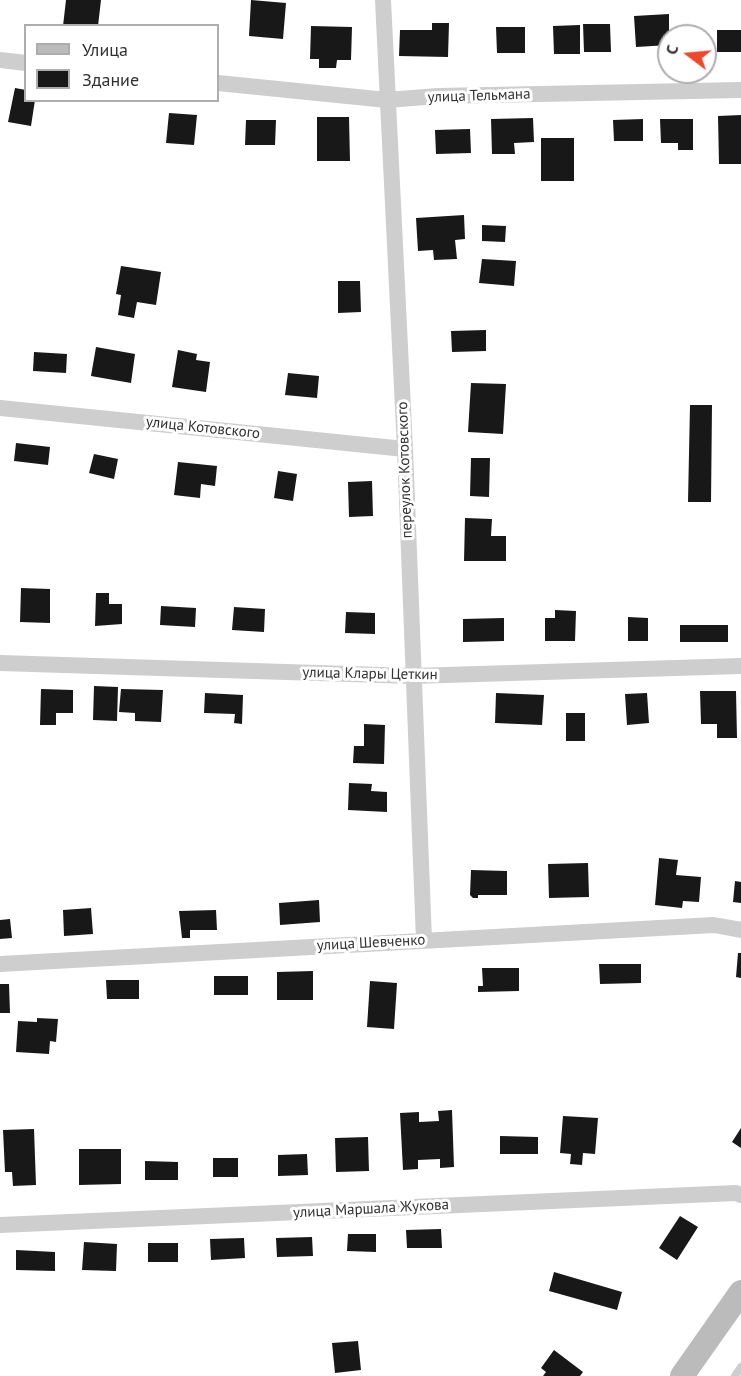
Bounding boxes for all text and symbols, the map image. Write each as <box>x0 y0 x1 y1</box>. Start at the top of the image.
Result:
legend <box>24 24 219 102</box>
north arrow <box>657 24 717 84</box>
text: Улица <box>82 38 128 61</box>
text: С <box>661 43 682 57</box>
text: Здание <box>82 68 139 91</box>
street label: улица Тельмана <box>427 85 531 107</box>
street label: переулок Котовского <box>394 401 416 539</box>
street label: улица Котовского <box>145 413 261 443</box>
street label: улица Клары Цеткин <box>302 664 438 684</box>
street label: улица Шевченко <box>316 931 426 955</box>
street label: улица Маршала Жукова <box>293 1196 449 1222</box>

